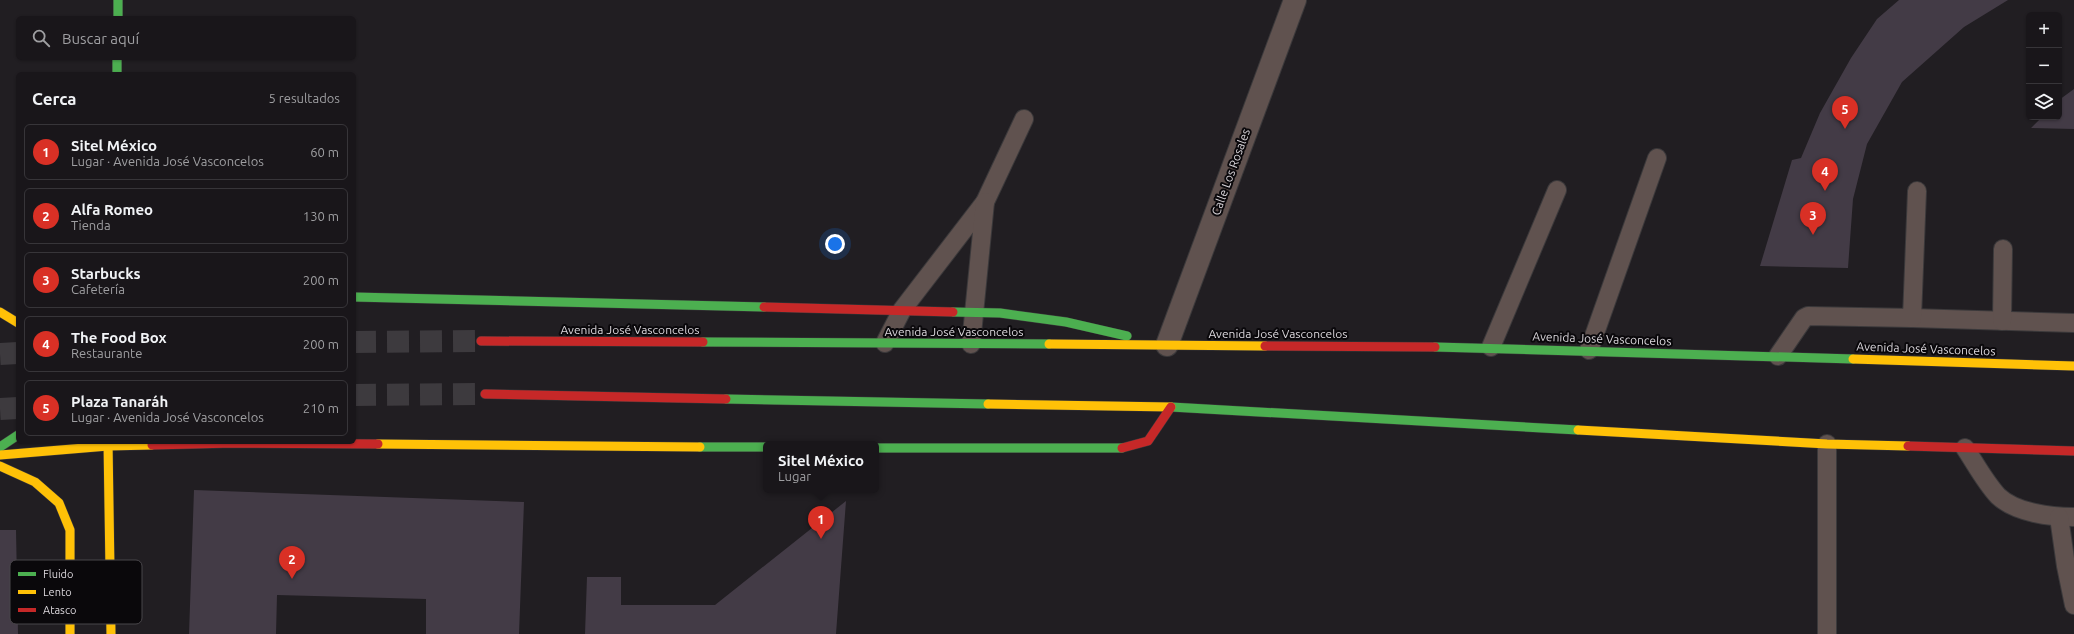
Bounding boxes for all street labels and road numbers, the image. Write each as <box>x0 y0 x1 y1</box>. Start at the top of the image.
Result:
street label: Calle Los Rosales <box>1209 127 1252 217</box>
street label: Avenida José Vasconcelos <box>560 323 700 336</box>
street label: Avenida José Vasconcelos <box>884 325 1024 338</box>
street label: Avenida José Vasconcelos <box>1208 327 1348 340</box>
street label: Avenida José Vasconcelos <box>1532 330 1672 347</box>
street label: Avenida José Vasconcelos <box>1856 340 1996 357</box>

